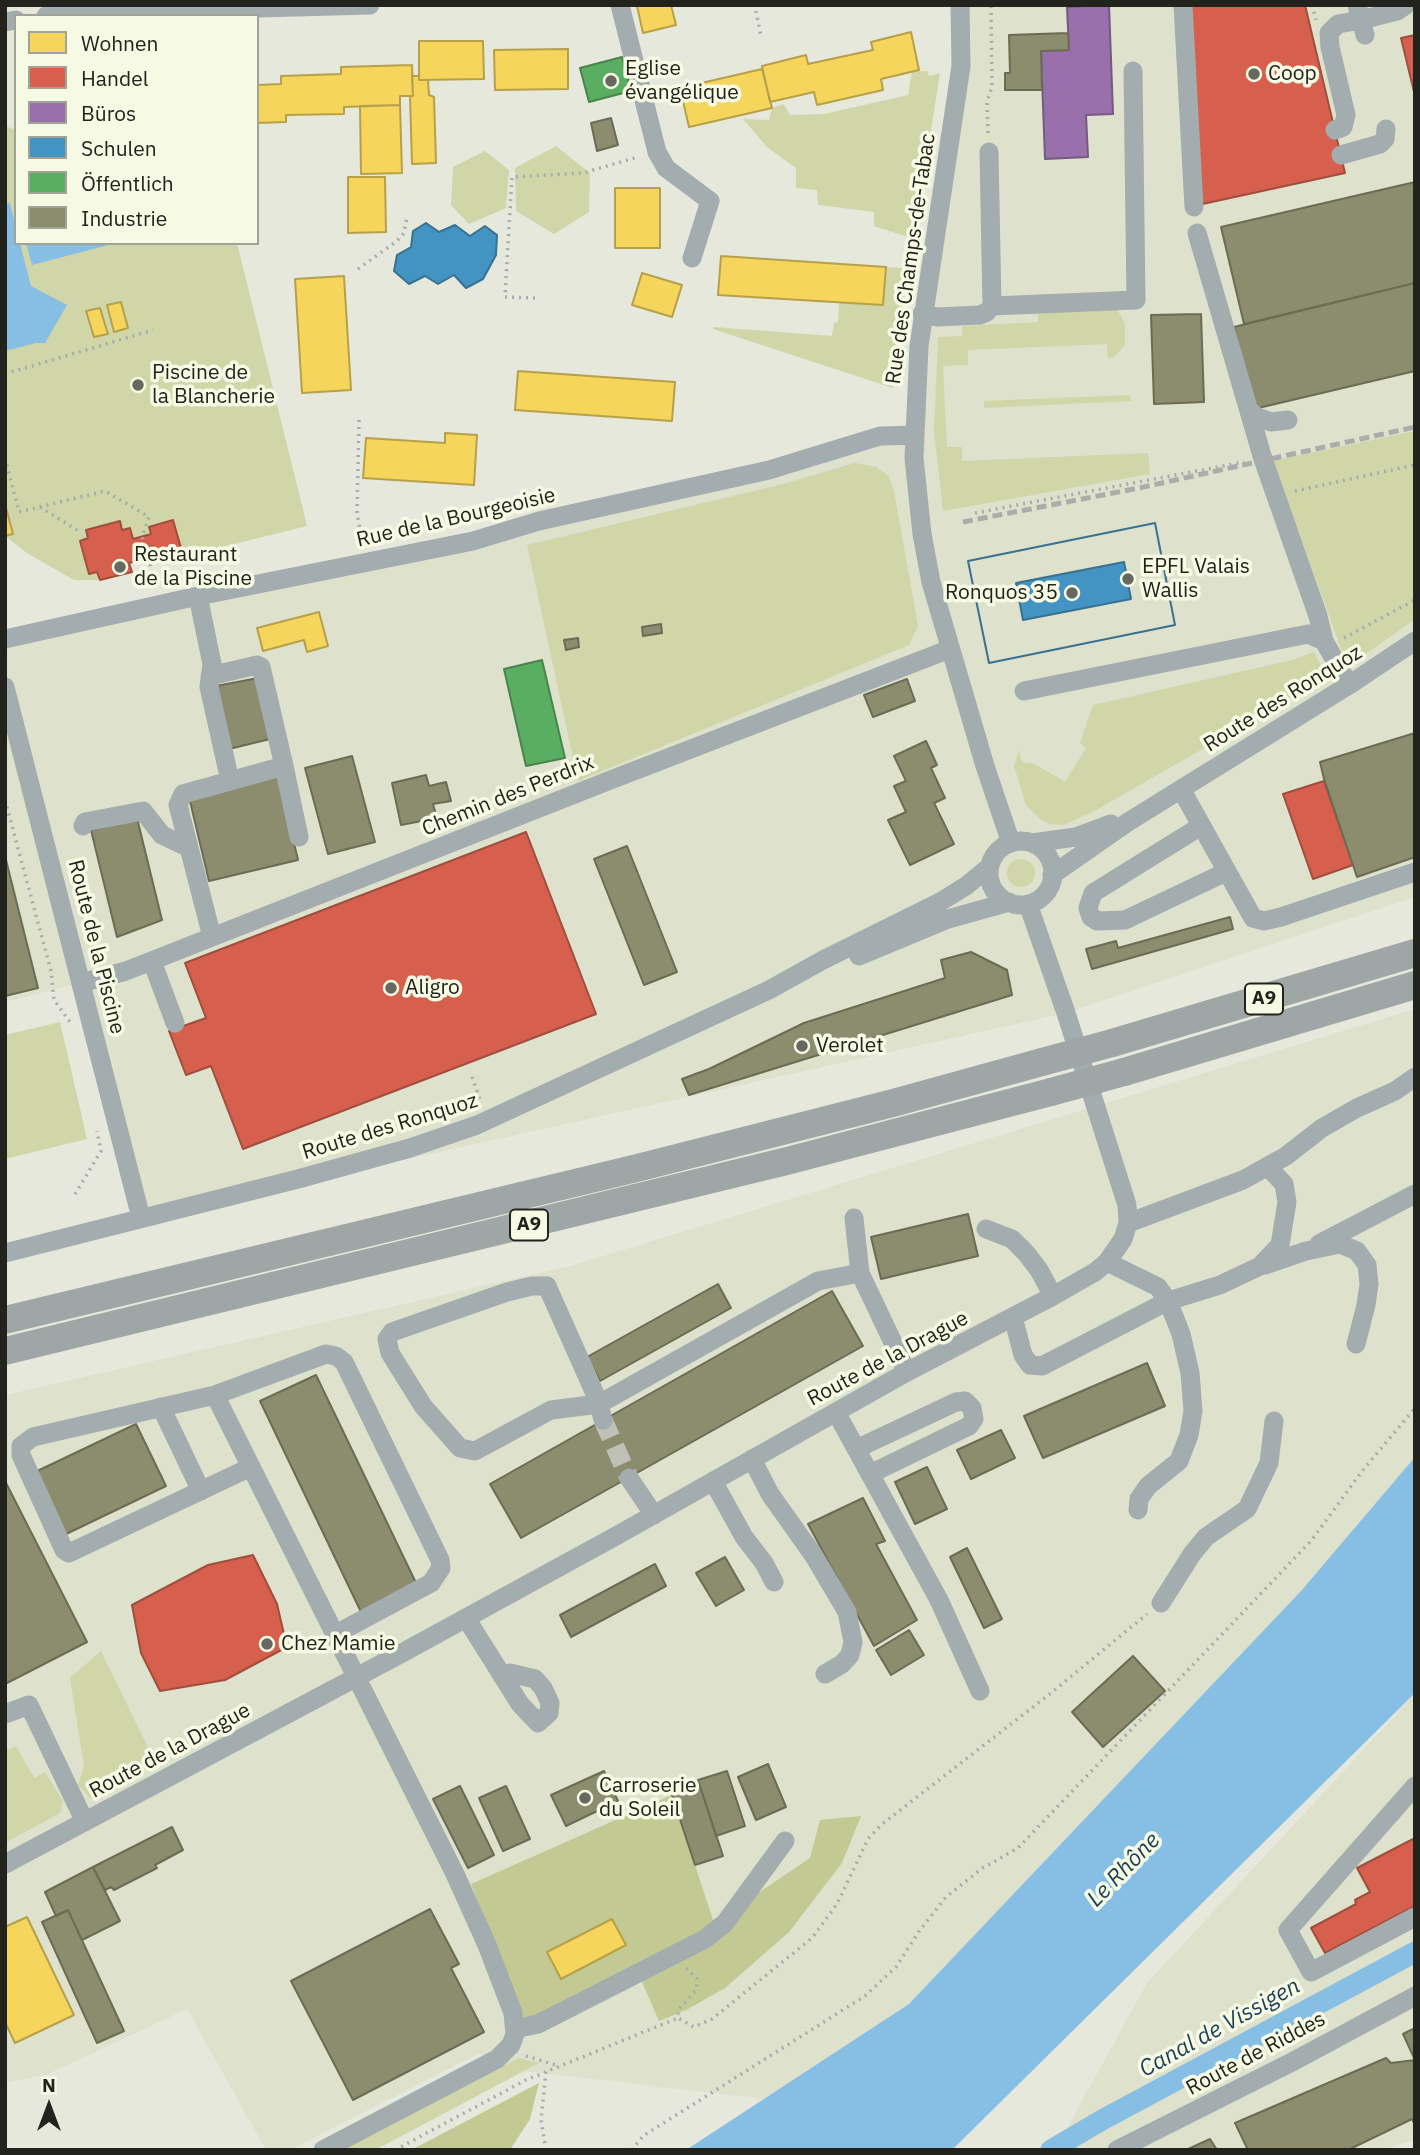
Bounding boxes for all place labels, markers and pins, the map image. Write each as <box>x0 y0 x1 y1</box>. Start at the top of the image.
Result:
place label: Eglise évangélique <box>625 56 739 106</box>
place label: Coop <box>1268 61 1317 87</box>
marker: Coop <box>1246 66 1262 82</box>
marker: Eglise évangélique <box>603 73 619 89</box>
place label: Piscine de la Blancherie <box>152 360 275 410</box>
marker: Piscine de la Blancherie <box>130 377 146 393</box>
place label: Restaurant de la Piscine <box>134 542 252 592</box>
place label: EPFL Valais Wallis <box>1142 554 1250 604</box>
marker: Restaurant de la Piscine <box>112 559 128 575</box>
marker: EPFL Valais Wallis <box>1120 571 1136 587</box>
place label: Ronquos 35 <box>945 580 1058 606</box>
marker: Ronquos 35 <box>1064 585 1080 601</box>
place label: Aligro <box>405 975 460 1001</box>
marker: Aligro <box>383 980 399 996</box>
place label: Verolet <box>816 1033 884 1059</box>
marker: Verolet <box>794 1038 810 1054</box>
place label: Chez Mamie <box>281 1631 395 1657</box>
marker: Chez Mamie <box>259 1636 275 1652</box>
place label: Carroserie du Soleil <box>599 1773 697 1823</box>
marker: Carroserie du Soleil <box>577 1790 593 1806</box>

